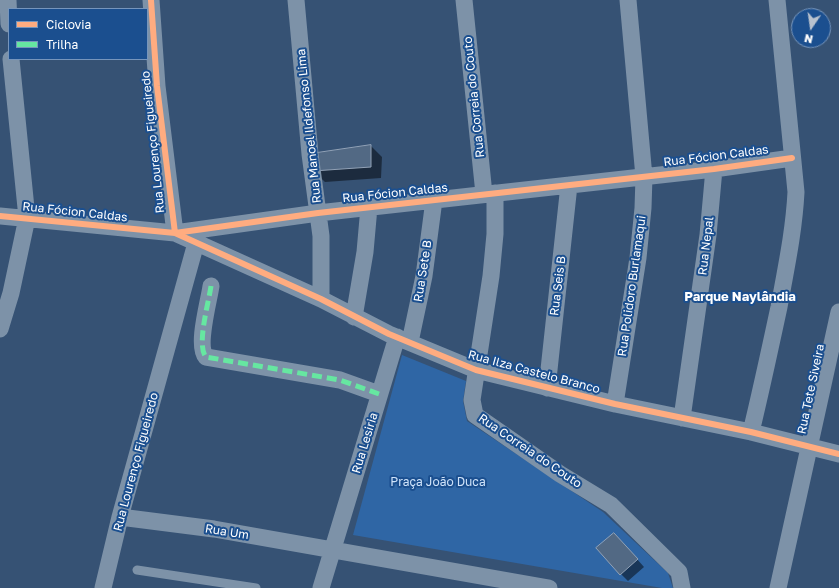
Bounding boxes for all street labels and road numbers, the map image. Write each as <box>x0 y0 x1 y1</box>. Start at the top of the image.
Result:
street label: Rua Correia do Couto <box>460 36 488 158</box>
street label: Rua Manoel Ildefonso Lima <box>294 48 324 204</box>
street label: Rua Lourenço Figueiredo <box>138 70 168 214</box>
street label: Rua Fócion Caldas <box>663 142 769 170</box>
street label: Rua Fócion Caldas <box>342 180 448 206</box>
street label: Rua Fócion Caldas <box>22 199 128 225</box>
street label: Rua Polidoro Burlamaqui <box>615 215 649 357</box>
street label: Rua Nepal <box>695 216 717 276</box>
street label: Rua Sete B <box>411 239 435 303</box>
street label: Rua Seis B <box>547 255 569 317</box>
street label: Rua Tete Siveira <box>794 343 828 435</box>
street label: Rua Ilza Castelo Branco <box>466 347 602 397</box>
street label: Rua Lourenço Figueiredo <box>111 391 161 533</box>
street label: Rua Lesiria <box>349 411 381 475</box>
street label: Rua Correia do Couto <box>476 411 584 491</box>
street label: Rua Um <box>204 521 250 543</box>

